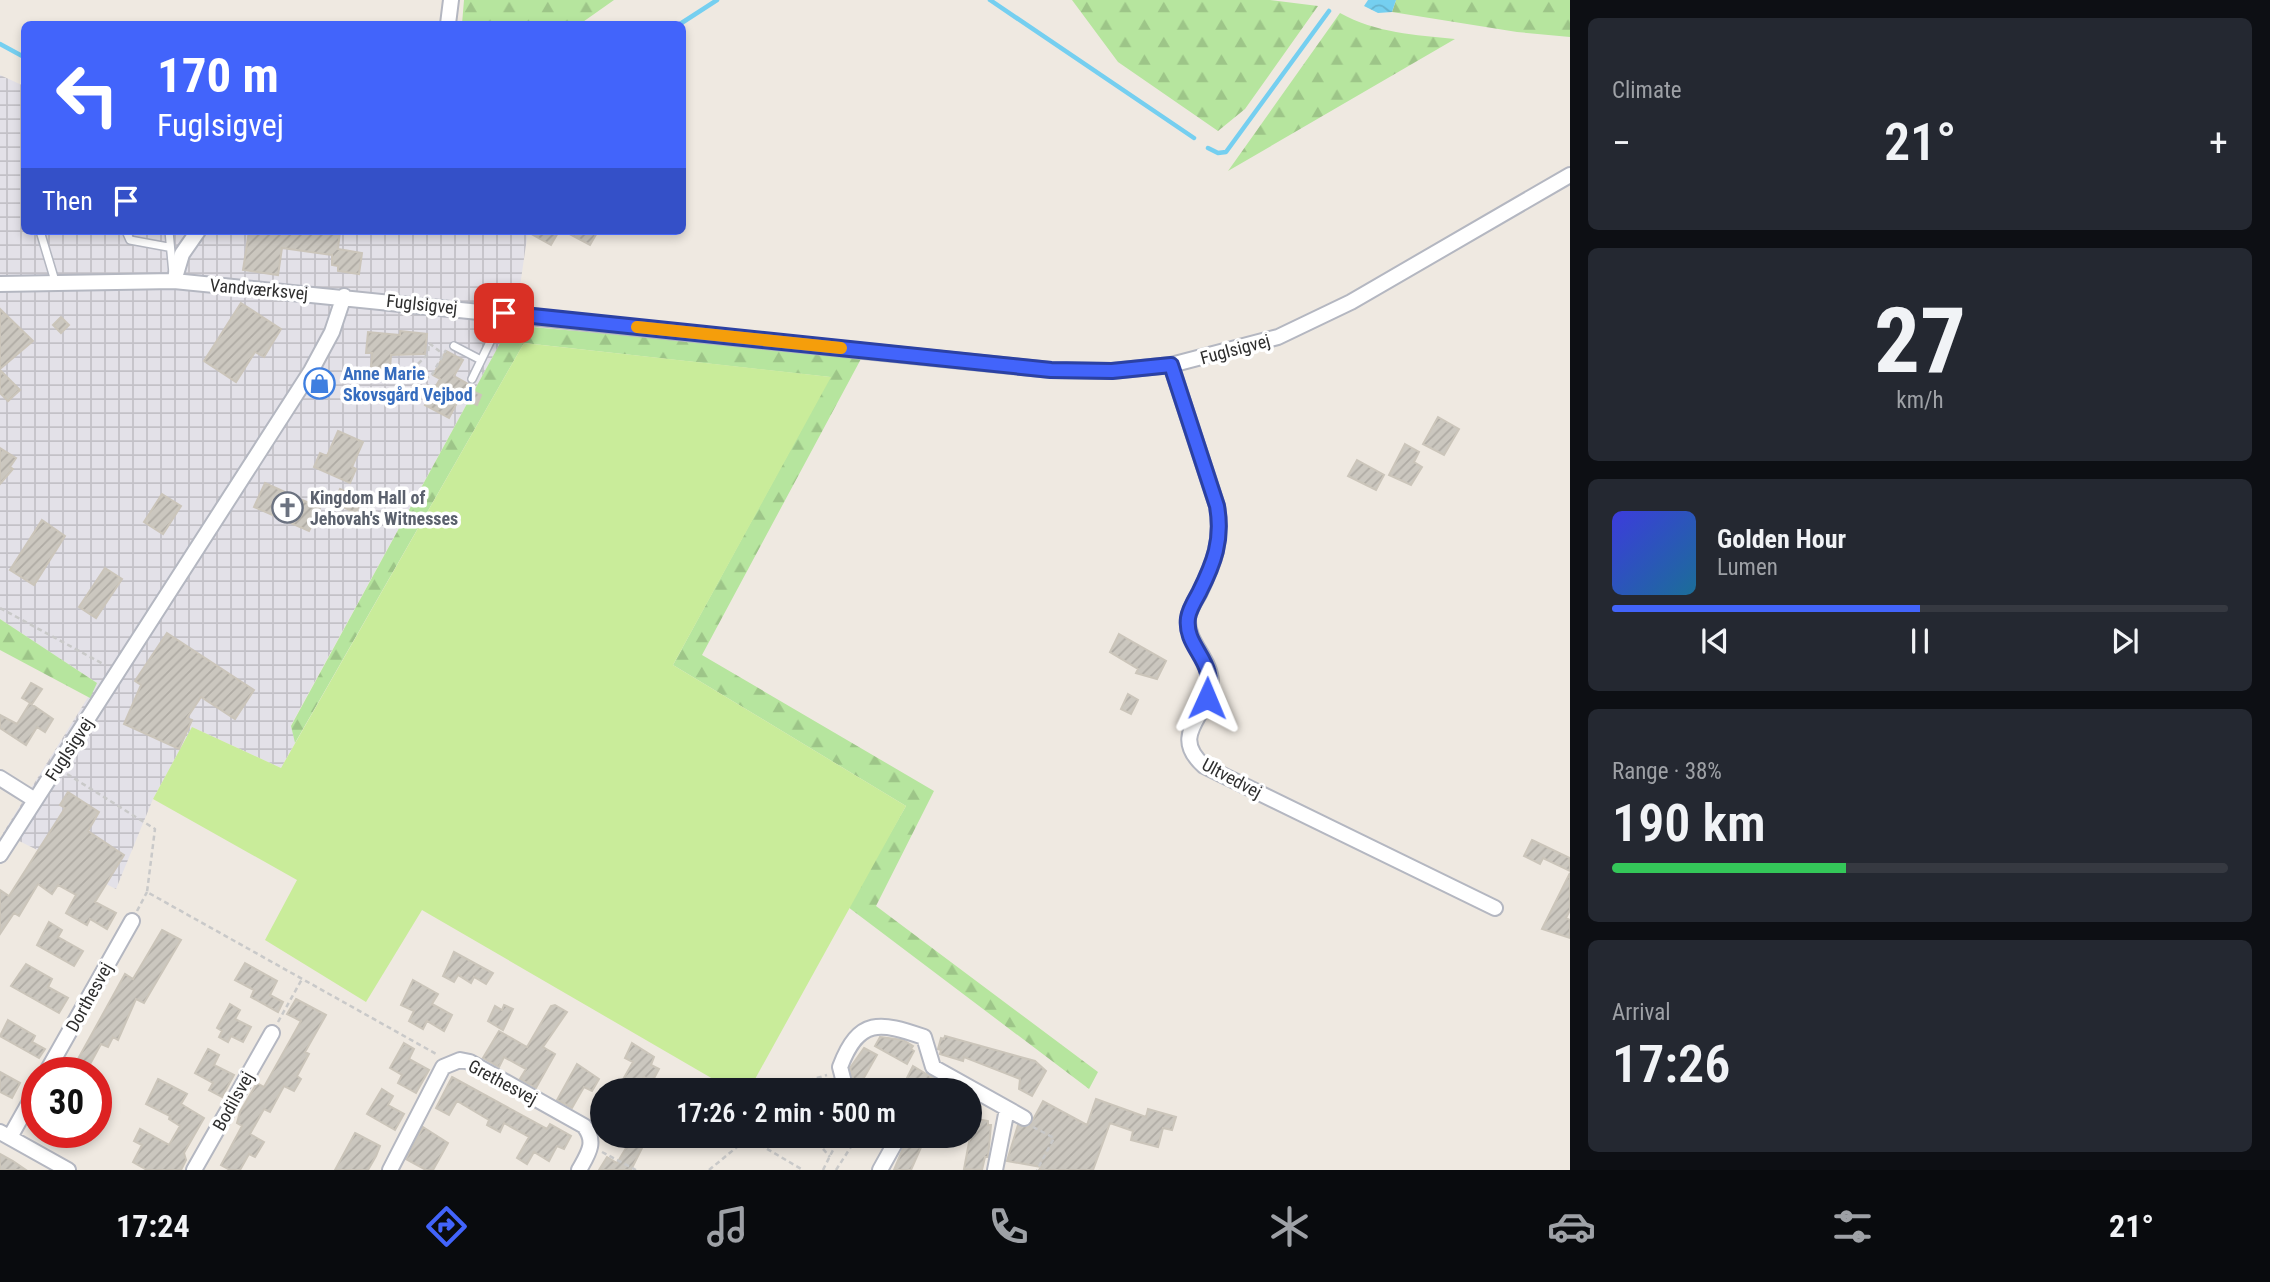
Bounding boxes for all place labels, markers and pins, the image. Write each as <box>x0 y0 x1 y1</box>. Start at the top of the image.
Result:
pin <box>474 283 534 343</box>
place label: Anne Marie Skovsgård Vejbod <box>343 363 473 405</box>
shop icon: Anne Marie Skovsgård Vejbod <box>303 366 337 400</box>
place label: Kingdom Hall of Jehovah's Witnesses <box>310 487 458 529</box>
church icon: Kingdom Hall of Jehovah's Witnesses <box>270 490 304 524</box>

